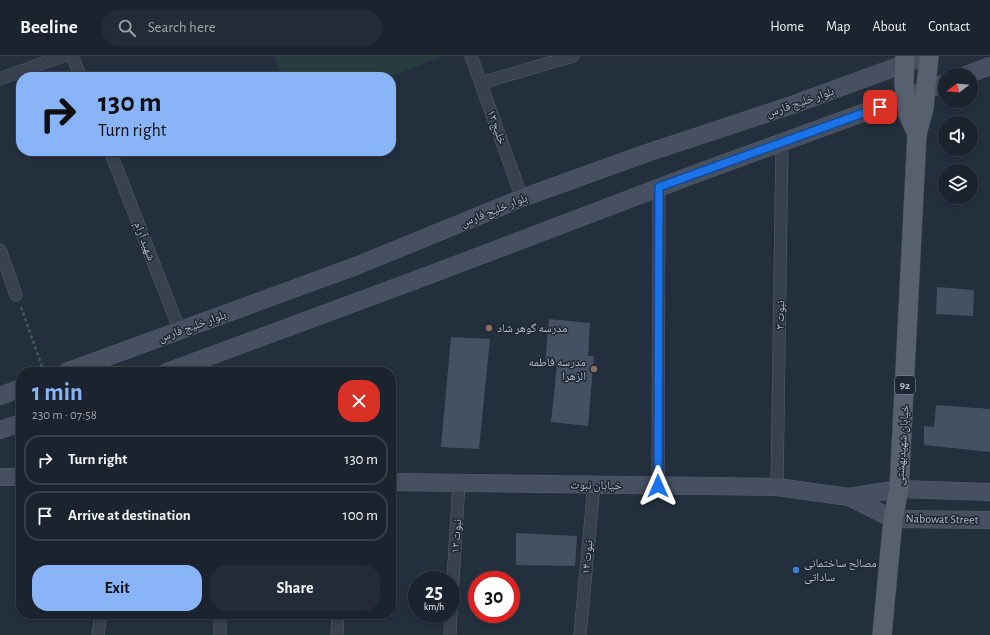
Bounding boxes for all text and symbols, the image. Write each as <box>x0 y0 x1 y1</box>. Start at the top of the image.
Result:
search box <box>102 10 382 46</box>
icon: search <box>116 17 138 39</box>
text: Beeline <box>20 18 78 37</box>
text: Search here <box>148 20 216 35</box>
text: Home <box>770 20 804 34</box>
text: Map <box>826 20 850 34</box>
text: About <box>872 20 906 34</box>
text: Contact <box>928 20 970 34</box>
north arrow <box>938 68 978 108</box>
map controls <box>938 68 978 204</box>
street label: بلوار خلیج فارس <box>764 85 836 121</box>
icon: right <box>32 88 84 140</box>
text: 130 m <box>98 89 162 117</box>
pin <box>863 90 897 124</box>
icon: arrive <box>869 96 891 118</box>
street label: خلیج ۱۳ <box>484 108 509 147</box>
button: sound <box>938 116 978 156</box>
text: Turn right <box>98 122 167 140</box>
button: layers <box>938 164 978 204</box>
street label: بلوار خلیج فارس <box>459 191 530 230</box>
street label: شهید آرام <box>130 220 159 263</box>
street label: نبوت ۳ <box>774 300 788 330</box>
street label: بلوار خلیج فارس <box>157 308 228 345</box>
place label: مدرسه گوهر شاد <box>497 322 568 334</box>
marker: مدرسه گوهر شاد <box>484 323 494 333</box>
place label: مدرسه فاطمه الزهرا <box>529 356 586 382</box>
marker: مدرسه فاطمه الزهرا <box>589 364 599 374</box>
road number: 92 <box>895 376 915 394</box>
button: close <box>338 380 380 422</box>
text: 1 min <box>32 381 83 405</box>
street label: خیابان شهیدبهشتی <box>893 404 912 486</box>
text: 230 m · 07:58 <box>32 409 97 422</box>
icon: right <box>34 449 56 471</box>
text: Turn right <box>68 452 127 467</box>
text: 130 m <box>344 452 378 467</box>
position arrow <box>637 465 679 507</box>
street label: خیابان نبوت <box>570 479 622 493</box>
icon: arrive <box>34 505 56 527</box>
text: Arrive at destination <box>68 508 191 523</box>
text: 100 m <box>343 508 378 523</box>
street label: Nabowat Street <box>905 512 979 526</box>
street label: نبوت ۱۲ <box>449 518 465 554</box>
street label: نبوت ۱۴ <box>580 539 596 575</box>
place label: مصالح ساختمانی ساداتی <box>804 557 877 584</box>
button: Exit <box>32 565 202 611</box>
button: Share <box>210 565 380 611</box>
marker: مصالح ساختمانی ساداتی <box>791 565 801 575</box>
speed limit sign: 30 <box>468 571 520 623</box>
text: 25 <box>425 582 443 602</box>
text: km/h <box>424 602 444 612</box>

